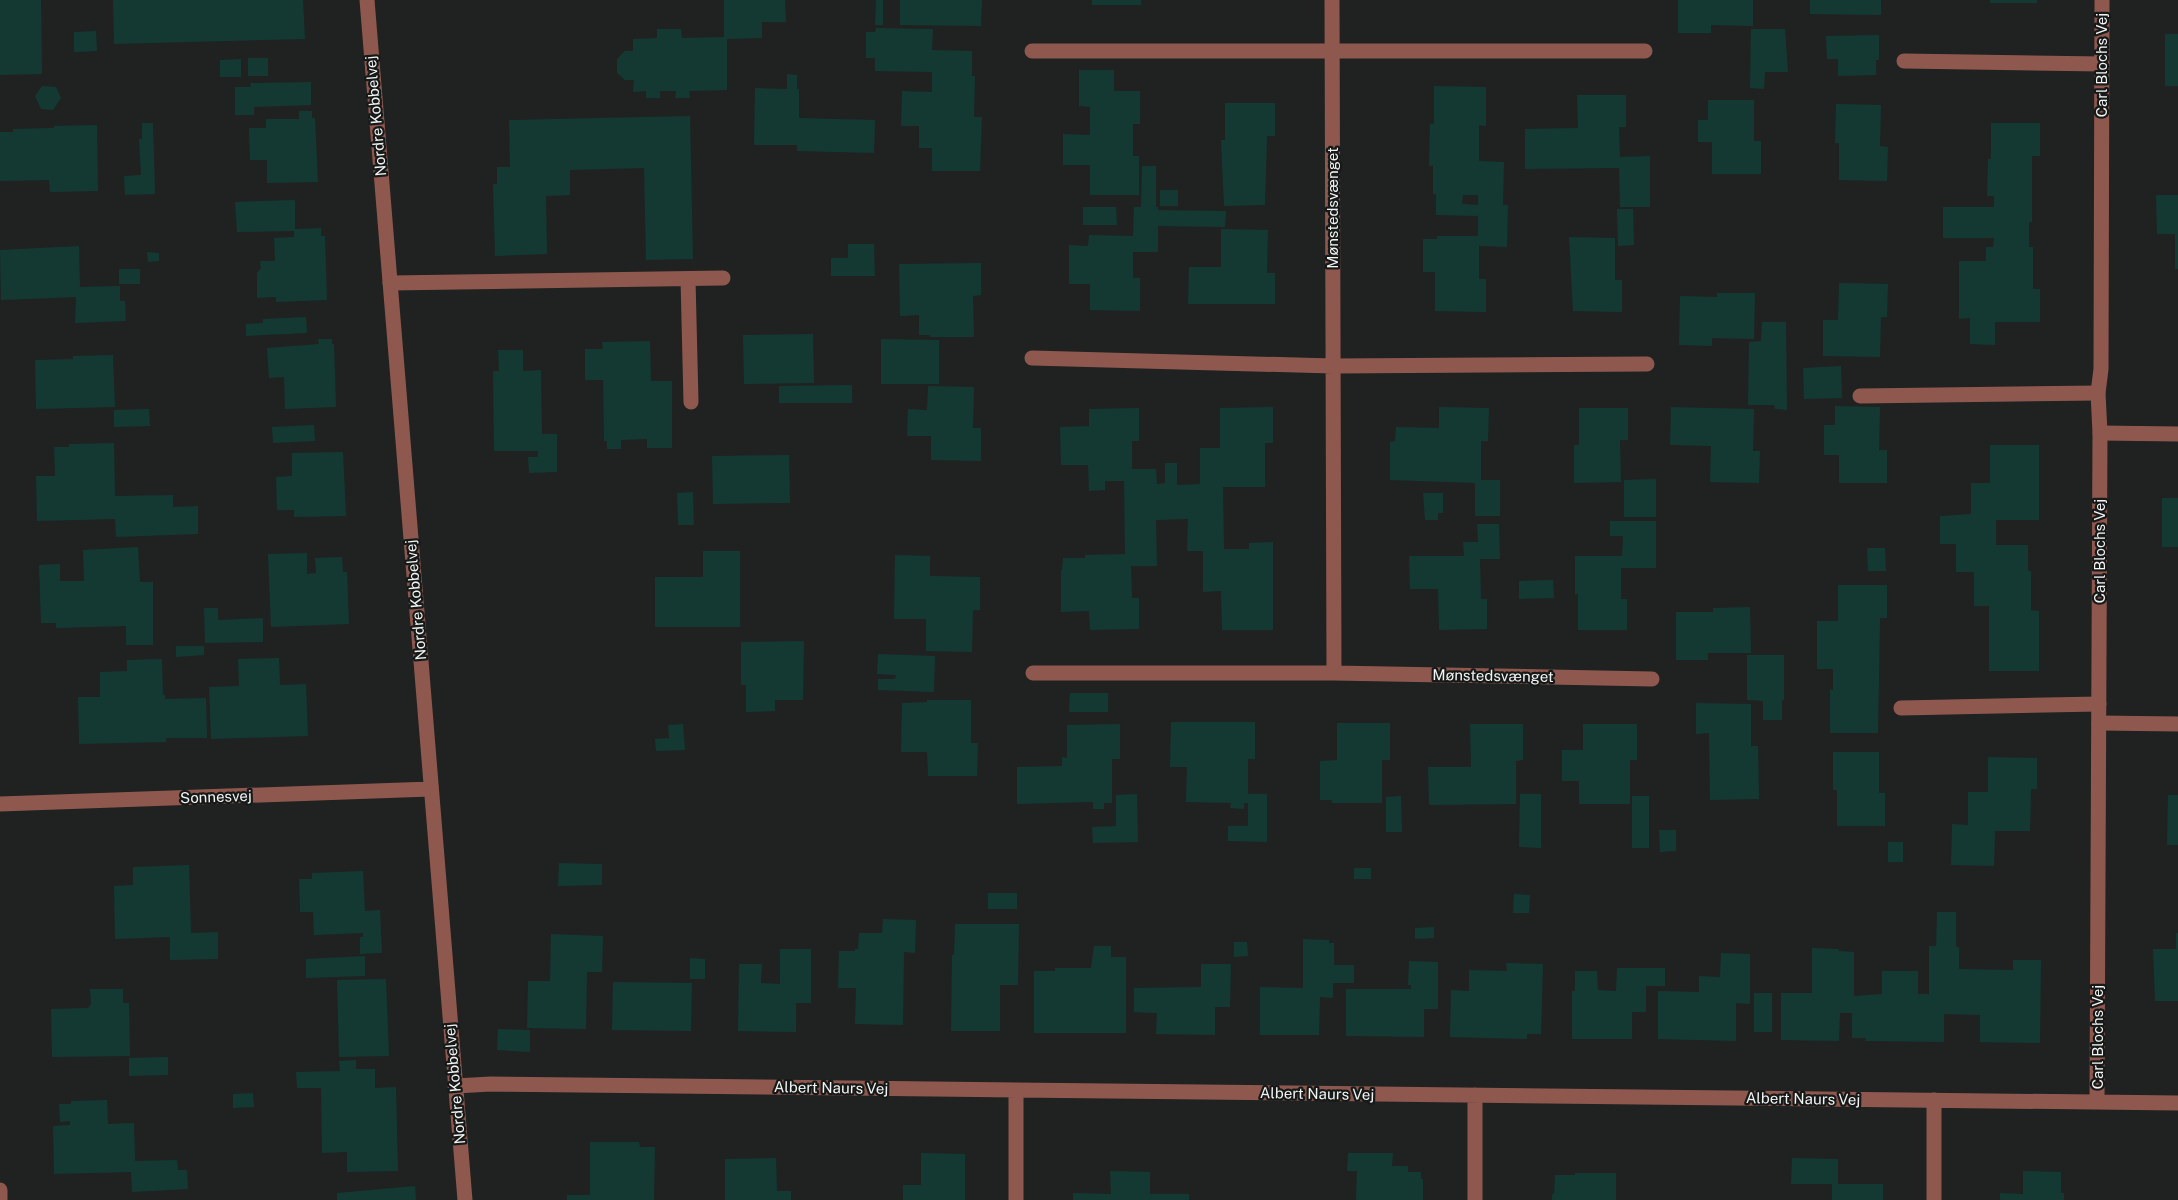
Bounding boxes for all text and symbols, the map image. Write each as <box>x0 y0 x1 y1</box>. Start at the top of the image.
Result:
street label: Carl Blochs Vej <box>2093 13 2110 117</box>
street label: Nordre Kobbelvej <box>362 55 389 177</box>
street label: Mønstedsvænget <box>1324 147 1341 269</box>
street label: Carl Blochs Vej <box>2091 499 2108 603</box>
street label: Nordre Kobbelvej <box>402 539 429 661</box>
street label: Mønstedsvænget <box>1432 666 1554 685</box>
street label: Sonnesvej <box>180 787 252 806</box>
street label: Carl Blochs Vej <box>2089 985 2106 1089</box>
street label: Nordre Kobbelvej <box>441 1023 468 1145</box>
street label: Albert Naurs Vej <box>774 1078 888 1097</box>
street label: Albert Naurs Vej <box>1260 1084 1374 1103</box>
street label: Albert Naurs Vej <box>1746 1089 1860 1108</box>

